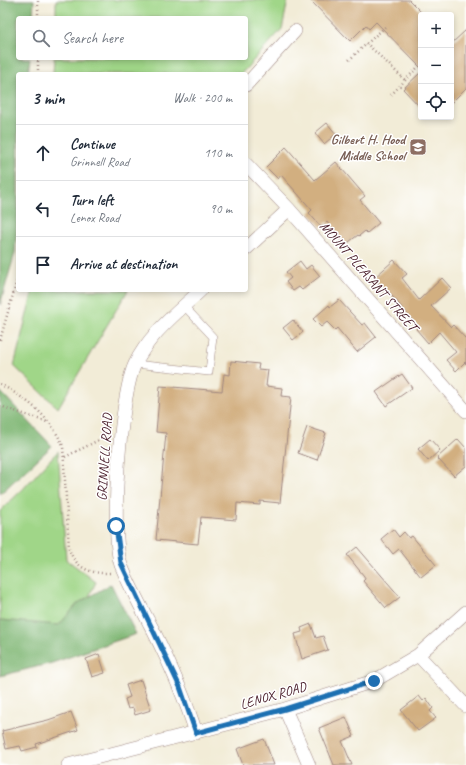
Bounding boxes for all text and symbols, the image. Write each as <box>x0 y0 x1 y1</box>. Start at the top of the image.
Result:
map controls <box>418 12 454 120</box>
button: + <box>418 12 454 48</box>
search box <box>16 16 248 60</box>
icon: search <box>30 27 52 49</box>
text: Search here <box>62 29 123 48</box>
button: − <box>418 48 454 84</box>
button: locate <box>418 84 454 120</box>
text: 3 min <box>32 88 65 109</box>
text: Walk · 200 m <box>173 90 232 106</box>
place label: Gilbert H. Hood Middle School <box>331 131 408 164</box>
text: Continue <box>70 135 115 154</box>
school or university icon: Gilbert H. Hood Middle School <box>408 137 428 157</box>
icon: ahead <box>32 142 54 164</box>
text: 110 m <box>204 145 232 161</box>
text: Grinnell Road <box>70 154 129 170</box>
text: Turn left <box>70 191 113 210</box>
icon: left <box>32 198 54 220</box>
text: 90 m <box>210 201 232 217</box>
text: Lenox Road <box>70 210 120 226</box>
street label: MOUNT PLEASANT STREET <box>316 218 423 337</box>
icon: arrive <box>32 254 54 276</box>
text: Arrive at destination <box>70 255 177 274</box>
street label: GRINNELL ROAD <box>93 412 116 501</box>
route start <box>107 517 125 535</box>
route end <box>365 672 383 690</box>
street label: LENOX ROAD <box>238 678 309 713</box>

